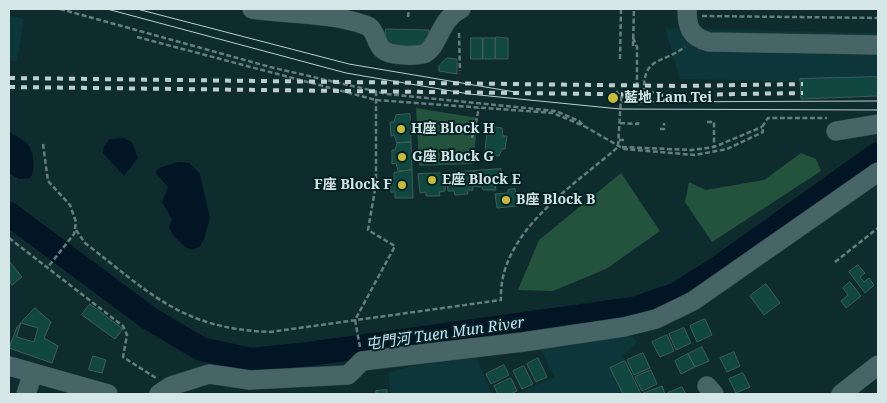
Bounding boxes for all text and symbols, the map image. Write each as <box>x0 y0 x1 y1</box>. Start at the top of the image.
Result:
place label: 藍地 Lam Tei <box>624 90 712 106</box>
marker: 藍地 Lam Tei <box>606 91 620 105</box>
place label: H座 Block H <box>411 121 494 137</box>
marker: H座 Block H <box>395 123 407 135</box>
place label: G座 Block G <box>412 149 494 165</box>
marker: G座 Block G <box>396 151 408 163</box>
place label: E座 Block E <box>442 172 521 188</box>
marker: E座 Block E <box>426 174 438 186</box>
place label: F座 Block F <box>314 177 392 193</box>
marker: F座 Block F <box>396 179 408 191</box>
place label: B座 Block B <box>516 192 595 208</box>
marker: B座 Block B <box>500 194 512 206</box>
water label: 屯門河 Tuen Mun River <box>364 314 526 354</box>

